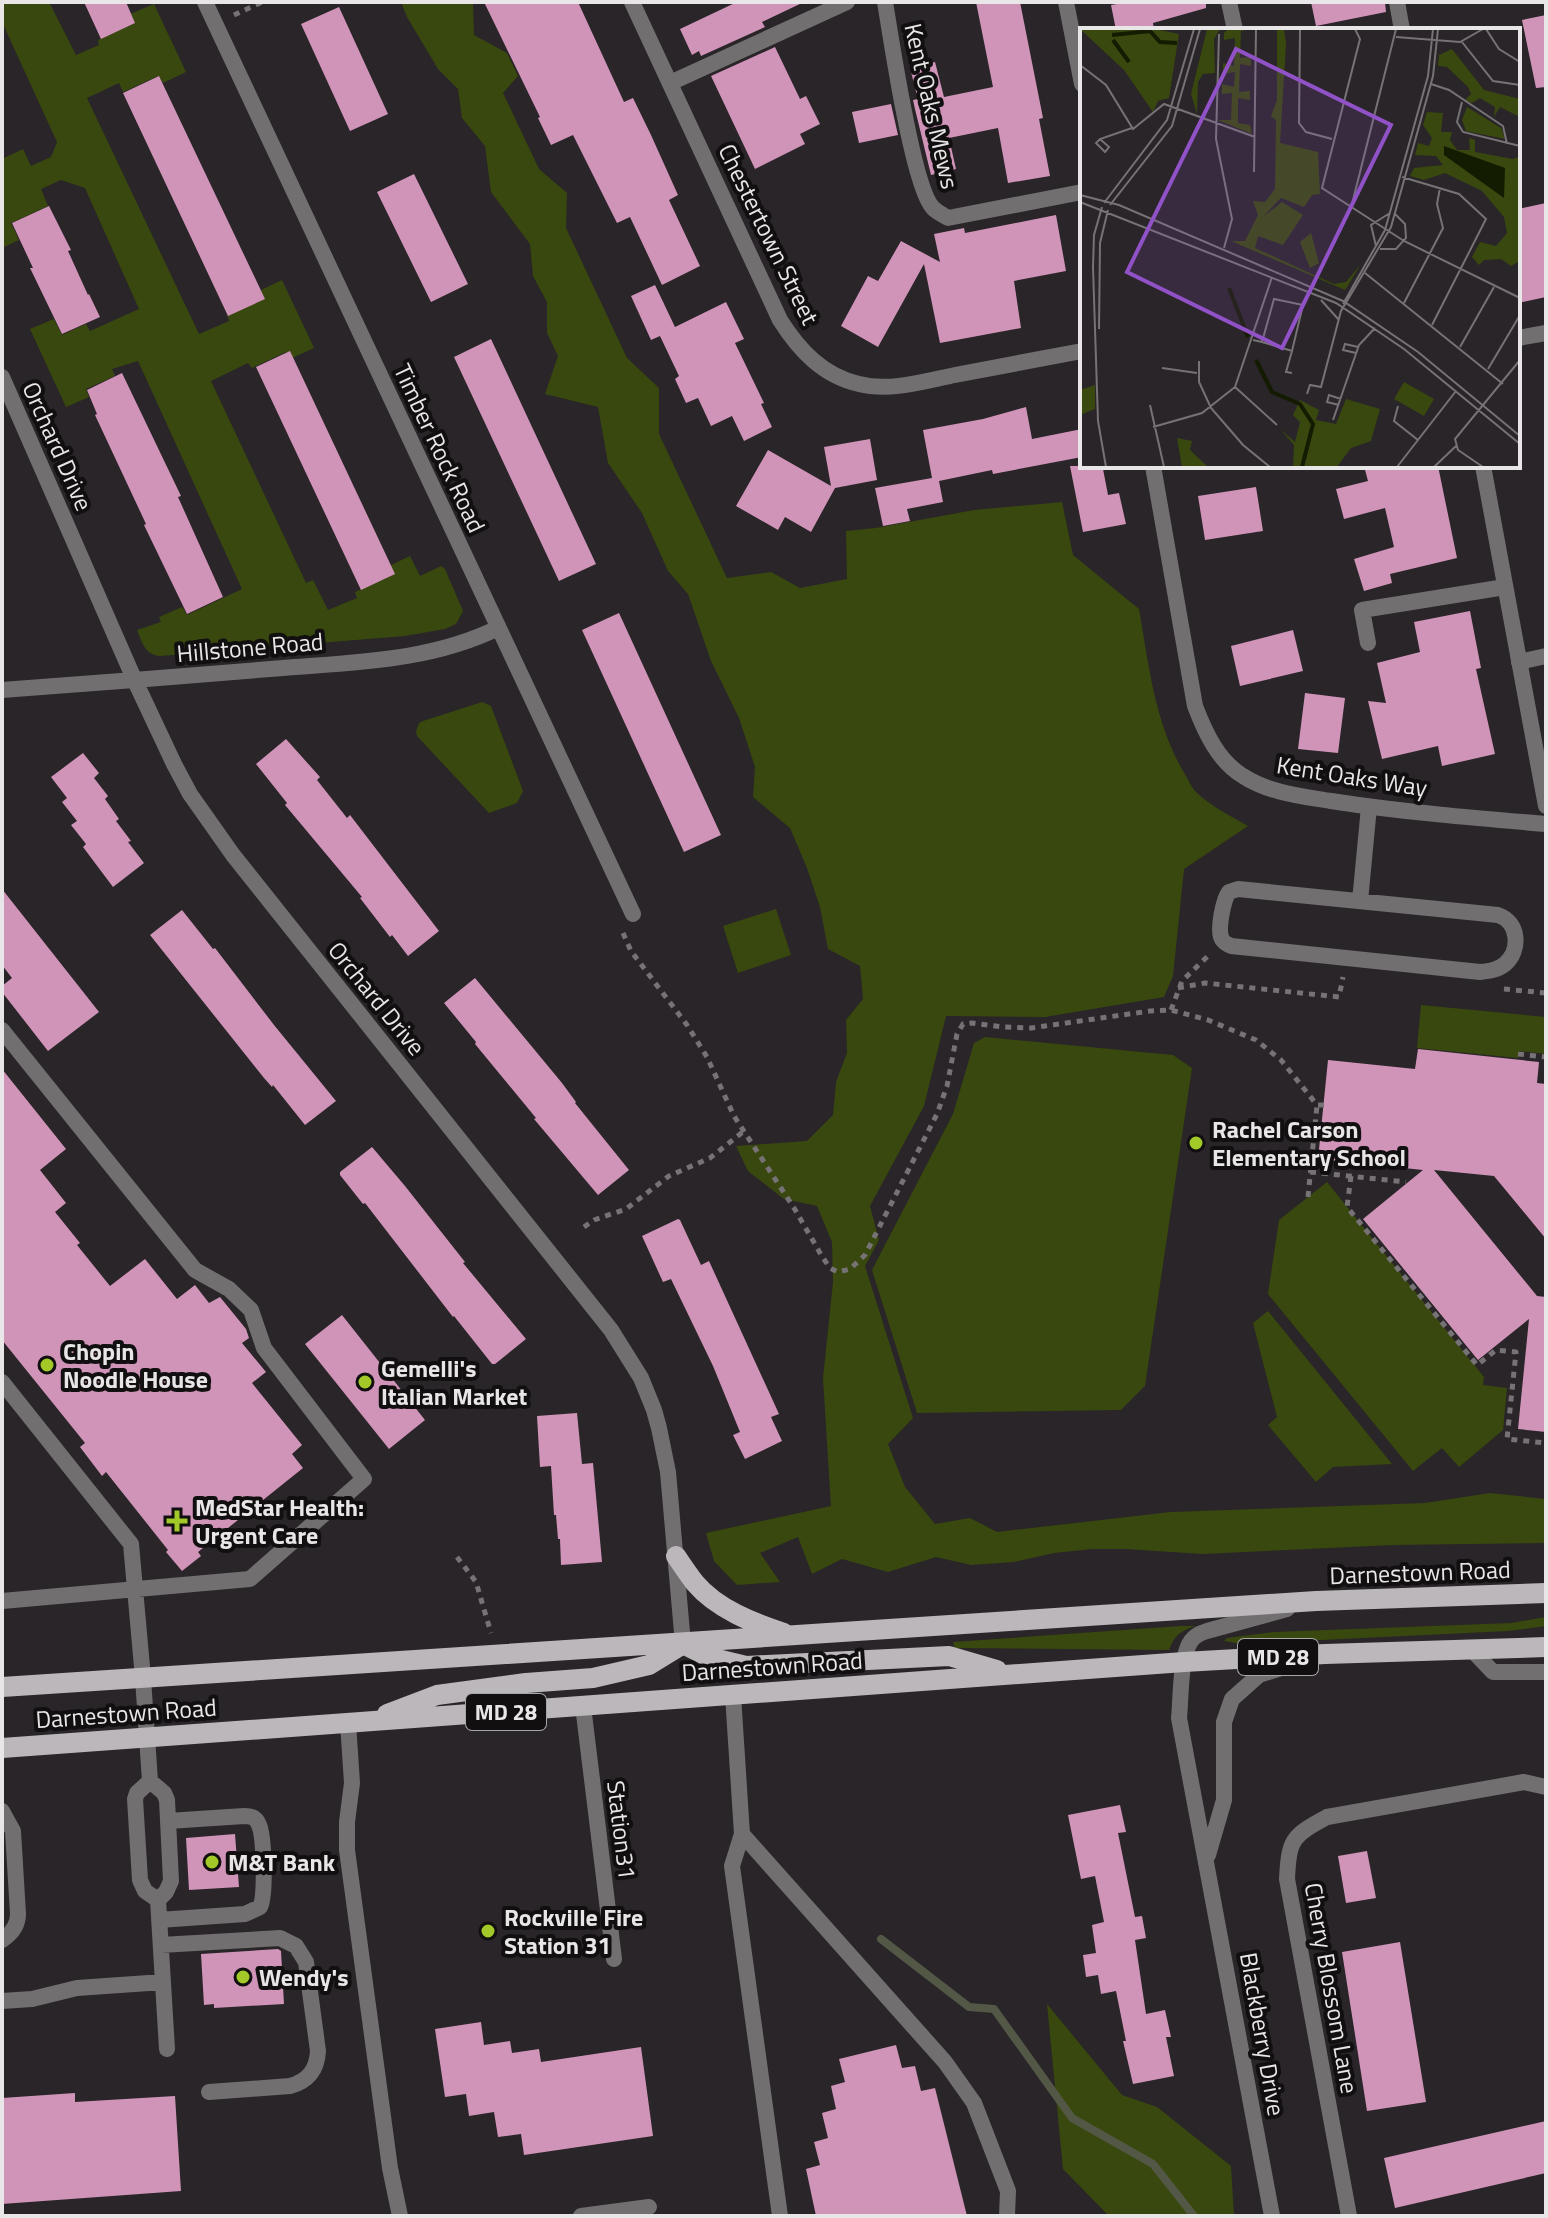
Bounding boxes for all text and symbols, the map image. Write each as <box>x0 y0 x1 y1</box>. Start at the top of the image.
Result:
street label: Kent Oaks Mews <box>895 20 969 192</box>
inset map <box>1080 28 1520 468</box>
street label: Chestertown Street <box>710 137 829 331</box>
street label: Timber Rock Road <box>385 358 495 538</box>
street label: Orchard Drive <box>14 376 102 516</box>
street label: Hillstone Road <box>175 623 325 671</box>
street label: Kent Oaks Way <box>1274 746 1430 806</box>
street label: Orchard Drive <box>320 933 434 1063</box>
place label: Rachel Carson Elementary School <box>1212 1111 1406 1175</box>
marker: Rachel Carson Elementary School <box>1187 1134 1205 1152</box>
place label: Chopin Noodle House <box>63 1333 208 1397</box>
place label: Gemelli's Italian Market <box>381 1350 528 1414</box>
marker: Chopin Noodle House <box>38 1356 56 1374</box>
marker: Gemelli's Italian Market <box>356 1373 374 1391</box>
place label: MedStar Health: Urgent Care <box>195 1489 364 1553</box>
marker: MedStar Health: Urgent Care <box>166 1510 188 1532</box>
street label: Darnestown Road <box>1329 1551 1511 1593</box>
road number: MD 28 <box>1238 1639 1318 1675</box>
street label: Darnestown Road <box>680 1642 864 1690</box>
street label: Darnestown Road <box>34 1689 218 1737</box>
road number: MD 28 <box>466 1694 546 1730</box>
street label: Station31 <box>598 1778 646 1882</box>
place label: M&T Bank <box>228 1844 336 1880</box>
marker: M&T Bank <box>203 1853 221 1871</box>
street label: Cherry Blossom Lane <box>1296 1880 1368 2096</box>
place label: Rockville Fire Station 31 <box>504 1899 643 1963</box>
marker: Rockville Fire Station 31 <box>479 1922 497 1940</box>
street label: Blackberry Drive <box>1231 1950 1295 2118</box>
place label: Wendy's <box>259 1959 349 1995</box>
marker: Wendy's <box>234 1968 252 1986</box>

